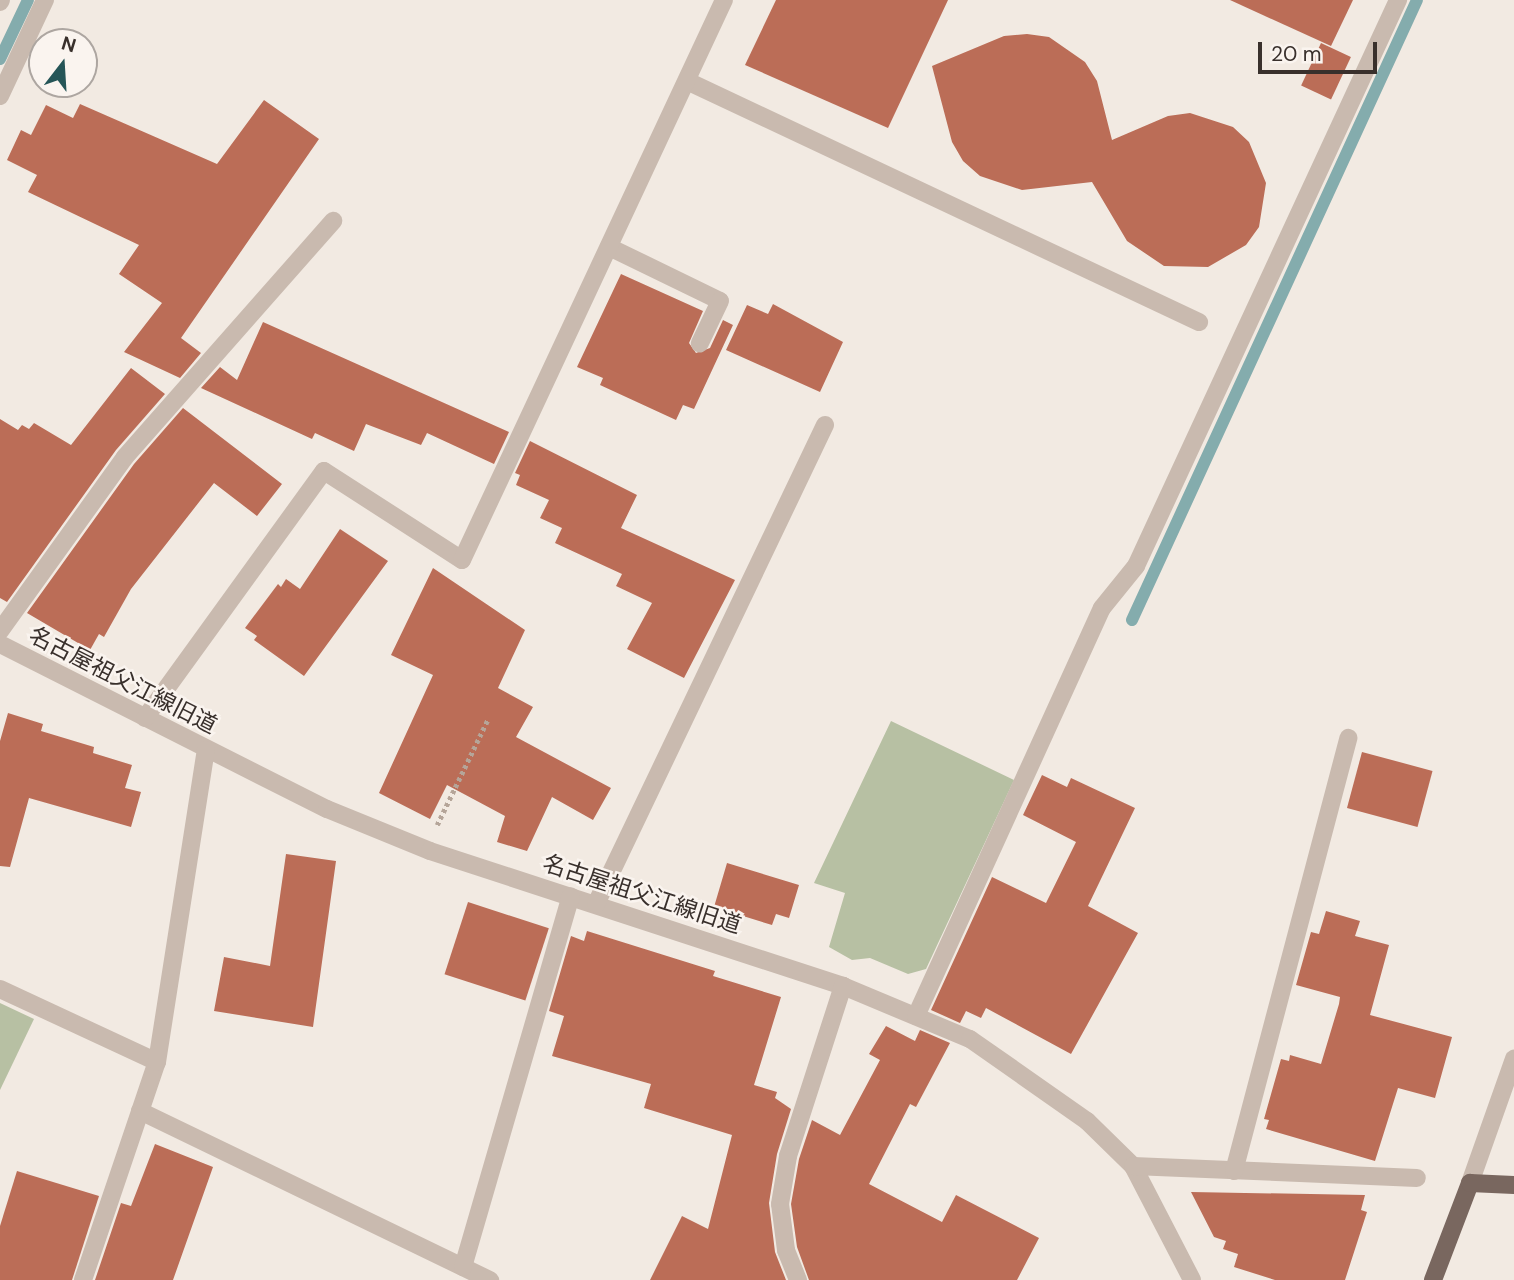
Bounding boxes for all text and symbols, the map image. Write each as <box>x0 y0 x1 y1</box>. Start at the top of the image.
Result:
north arrow <box>28 28 98 98</box>
scale bar <box>1262 28 1381 72</box>
text: N <box>58 30 79 58</box>
text: 20 m <box>1271 40 1322 68</box>
street label: 名古屋祖父江線旧道 <box>25 621 221 739</box>
street label: 名古屋祖父江線旧道 <box>539 849 745 939</box>

